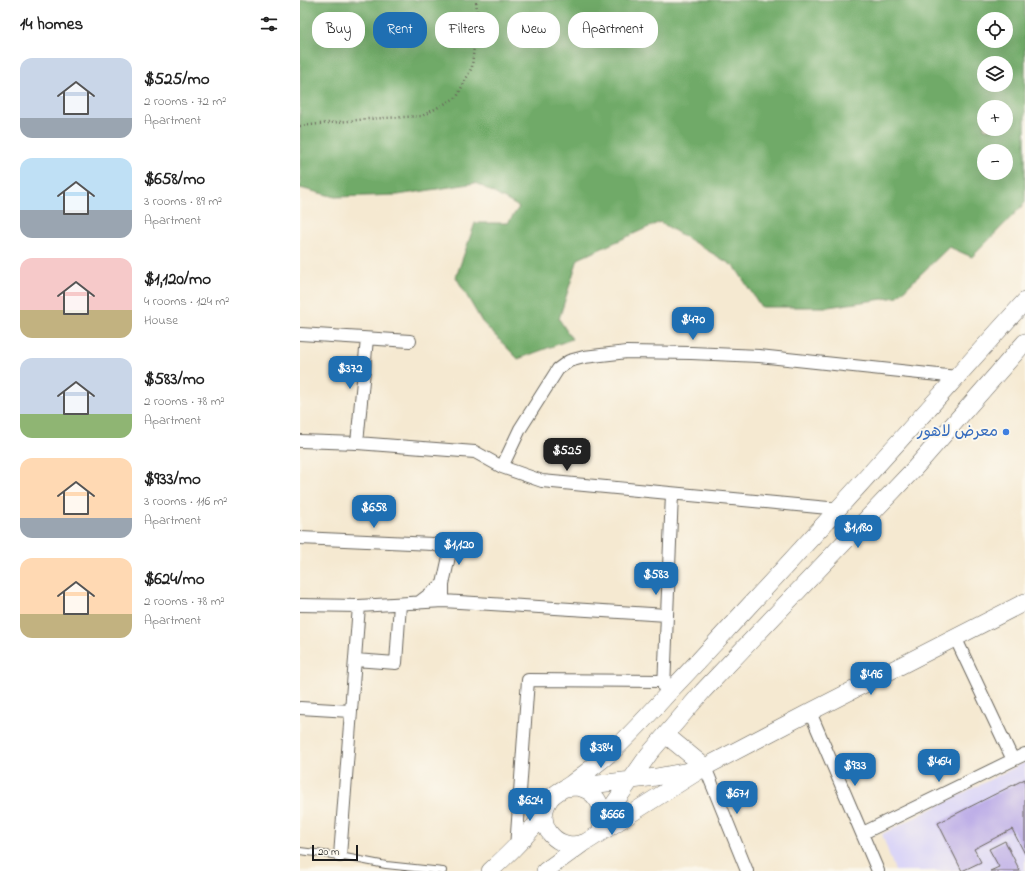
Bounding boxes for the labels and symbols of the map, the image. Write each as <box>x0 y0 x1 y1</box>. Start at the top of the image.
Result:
pin: $470 <box>669 307 717 341</box>
pin: $372 <box>326 356 374 390</box>
place label: معرض لاهور <box>916 420 998 444</box>
marker: معرض لاهور <box>1001 427 1011 437</box>
pin: $525 <box>543 438 591 472</box>
pin: $658 <box>350 495 398 529</box>
pin: $1,180 <box>825 515 891 549</box>
pin: $1,120 <box>426 532 492 566</box>
pin: $583 <box>632 562 680 596</box>
pin: $496 <box>847 662 895 696</box>
pin: $384 <box>577 735 625 769</box>
pin: $464 <box>915 749 963 783</box>
pin: $933 <box>831 753 879 787</box>
pin: $671 <box>713 781 761 815</box>
pin: $624 <box>506 788 554 822</box>
pin: $666 <box>588 802 636 836</box>
scale bar <box>312 843 358 862</box>

